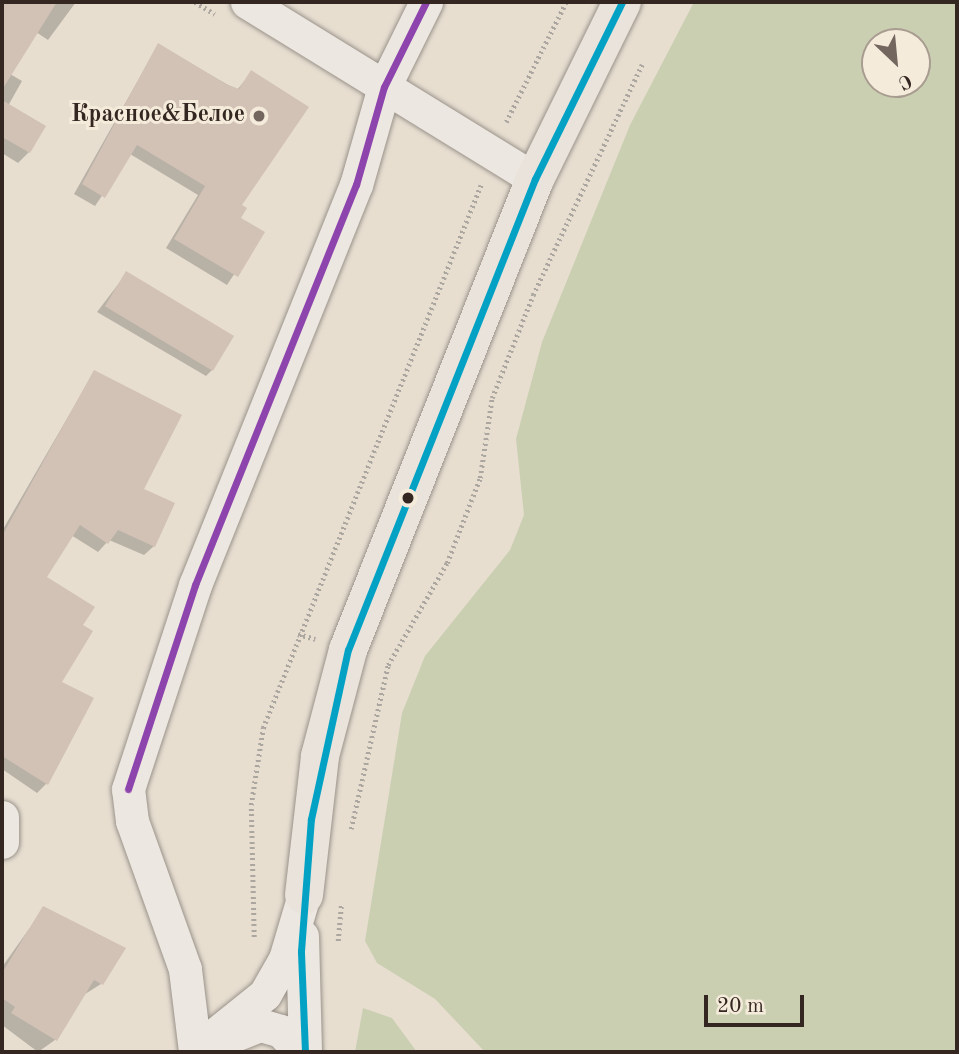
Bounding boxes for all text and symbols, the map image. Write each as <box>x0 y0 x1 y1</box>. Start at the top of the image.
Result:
north arrow <box>861 28 931 98</box>
text: С <box>895 69 914 92</box>
place label: Красное&Белое <box>71 102 245 130</box>
marker: Красное&Белое <box>251 108 267 124</box>
unlabelled marker <box>401 491 415 505</box>
scale bar <box>707 981 807 1025</box>
text: 20 m <box>717 996 764 1017</box>

